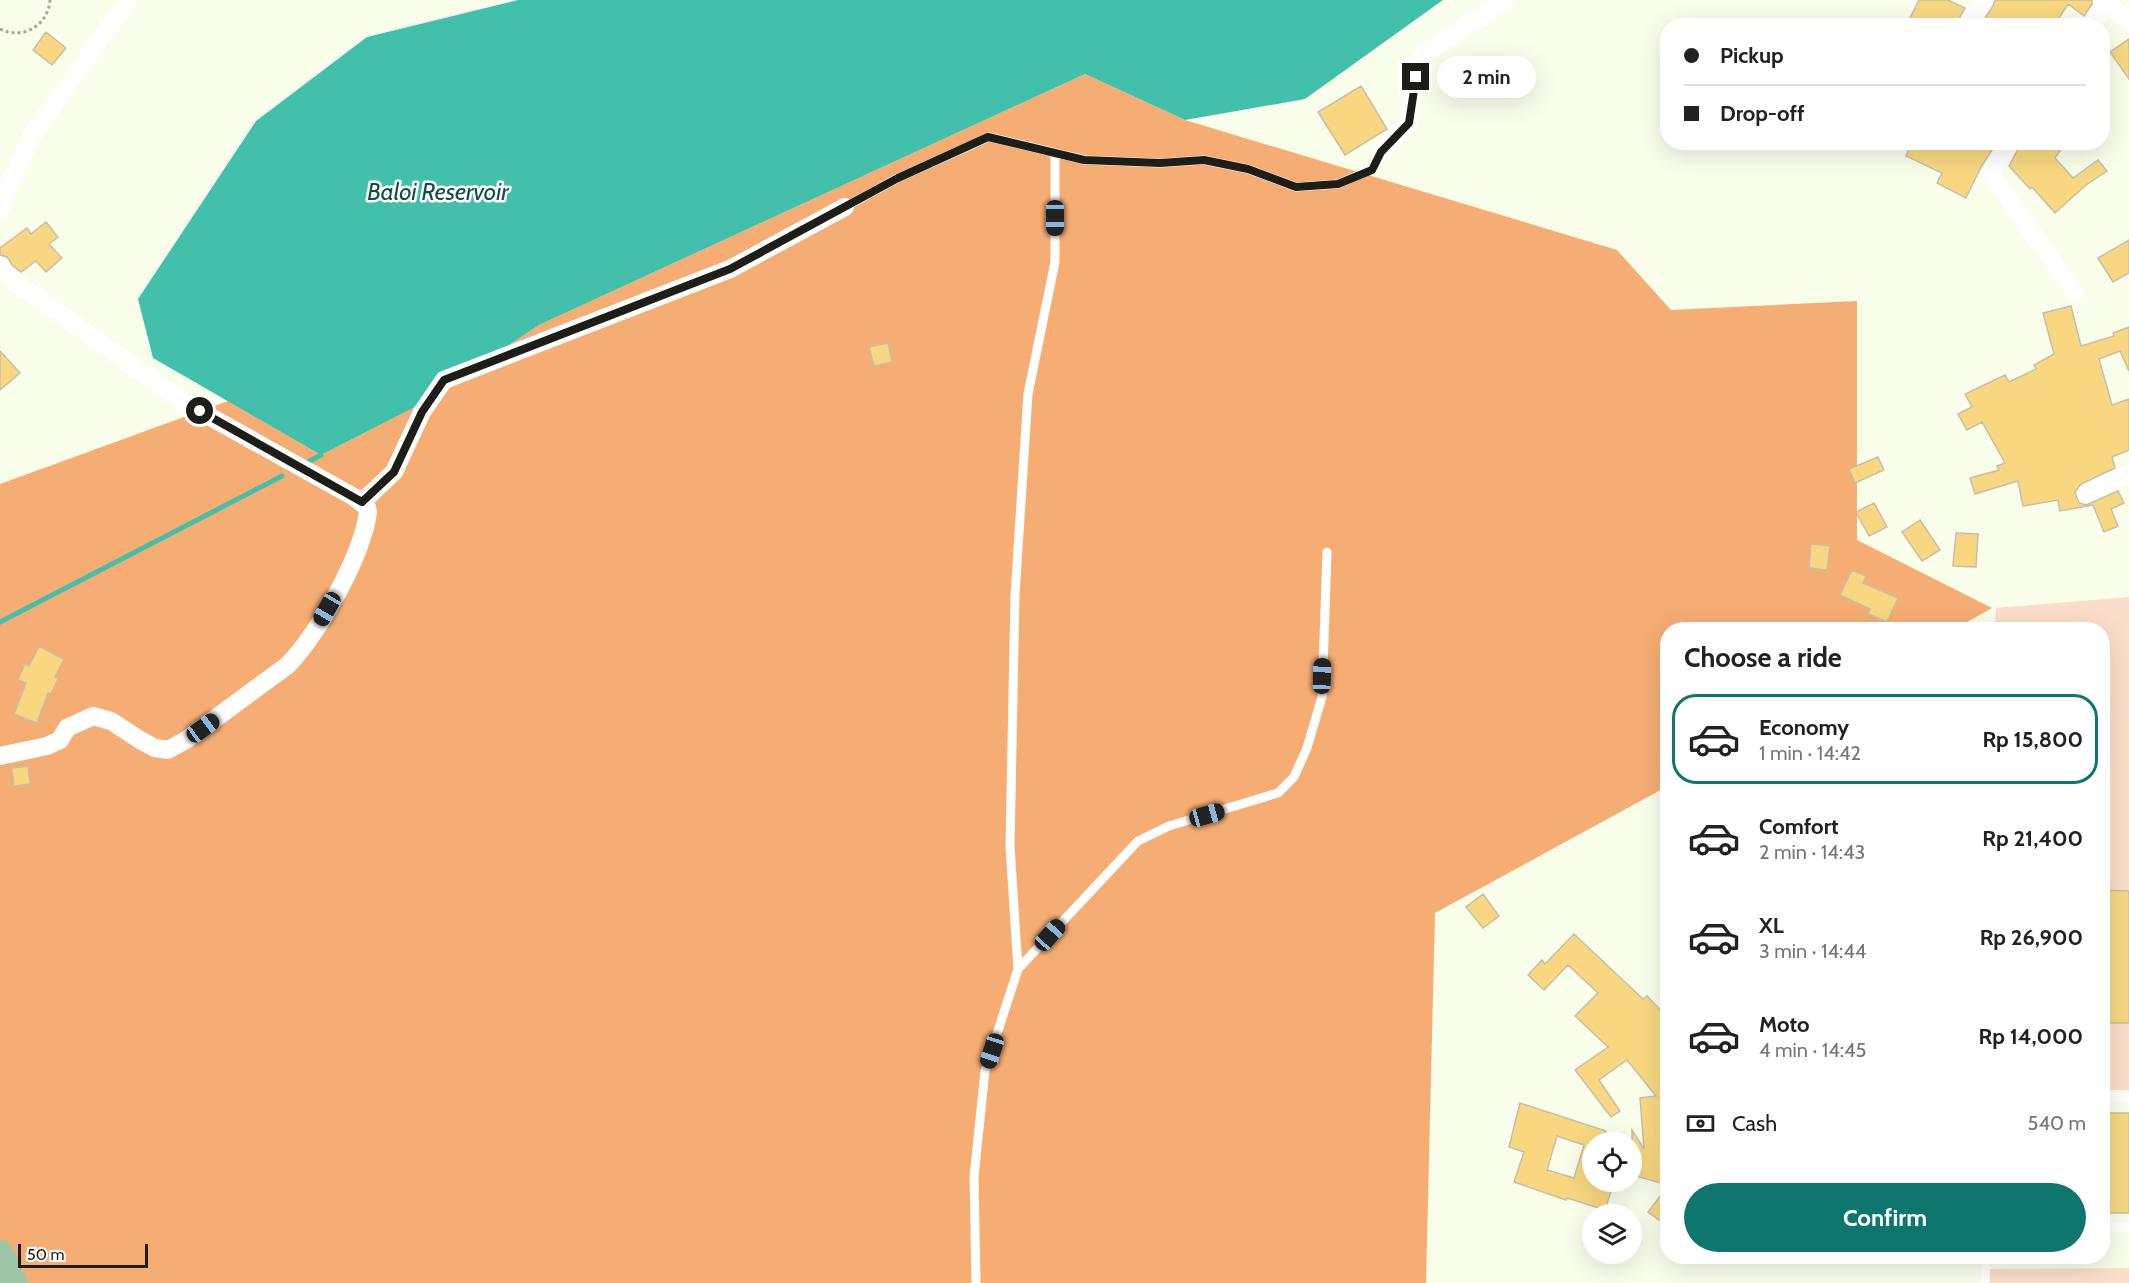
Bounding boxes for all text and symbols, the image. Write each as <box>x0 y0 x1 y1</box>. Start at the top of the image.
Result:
text: Pickup <box>1720 42 1784 69</box>
callout: 2 min <box>1437 56 1536 98</box>
route end <box>1402 63 1429 90</box>
text: 2 min <box>1462 65 1511 89</box>
text: Drop-off <box>1720 100 1804 127</box>
water label: Baloi Reservoir <box>367 177 510 206</box>
car <box>1046 200 1064 236</box>
route start <box>186 397 213 424</box>
car <box>310 589 344 629</box>
text: Choose a ride <box>1684 641 1842 674</box>
car <box>1312 658 1332 694</box>
car <box>183 710 223 746</box>
icon: car <box>1687 712 1741 766</box>
text: Economy <box>1759 714 1849 741</box>
text: Rp 15,800 <box>1982 726 2083 753</box>
text: 1 min · 14:42 <box>1759 741 1861 765</box>
car <box>1187 801 1227 829</box>
icon: car <box>1687 811 1741 865</box>
text: Comfort <box>1759 813 1838 840</box>
text: Rp 21,400 <box>1982 825 2083 852</box>
text: 2 min · 14:43 <box>1759 840 1865 864</box>
icon: car <box>1687 910 1741 964</box>
text: XL <box>1759 912 1784 939</box>
car <box>1031 916 1069 954</box>
text: Rp 26,900 <box>1980 924 2083 951</box>
text: 3 min · 14:44 <box>1759 939 1866 963</box>
icon: car <box>1687 1009 1741 1063</box>
text: Moto <box>1759 1011 1810 1038</box>
text: Rp 14,000 <box>1979 1023 2083 1050</box>
car <box>978 1031 1006 1071</box>
text: 4 min · 14:45 <box>1759 1038 1866 1062</box>
icon: cash <box>1684 1107 1717 1140</box>
text: Cash <box>1732 1110 1777 1137</box>
text: 540 m <box>2028 1111 2086 1135</box>
map controls <box>1582 1132 1642 1264</box>
button: locate <box>1582 1132 1642 1192</box>
button: Confirm <box>1684 1183 2086 1252</box>
button: layers <box>1582 1204 1642 1264</box>
scale bar <box>18 1241 148 1268</box>
text: 50 m <box>27 1245 64 1264</box>

